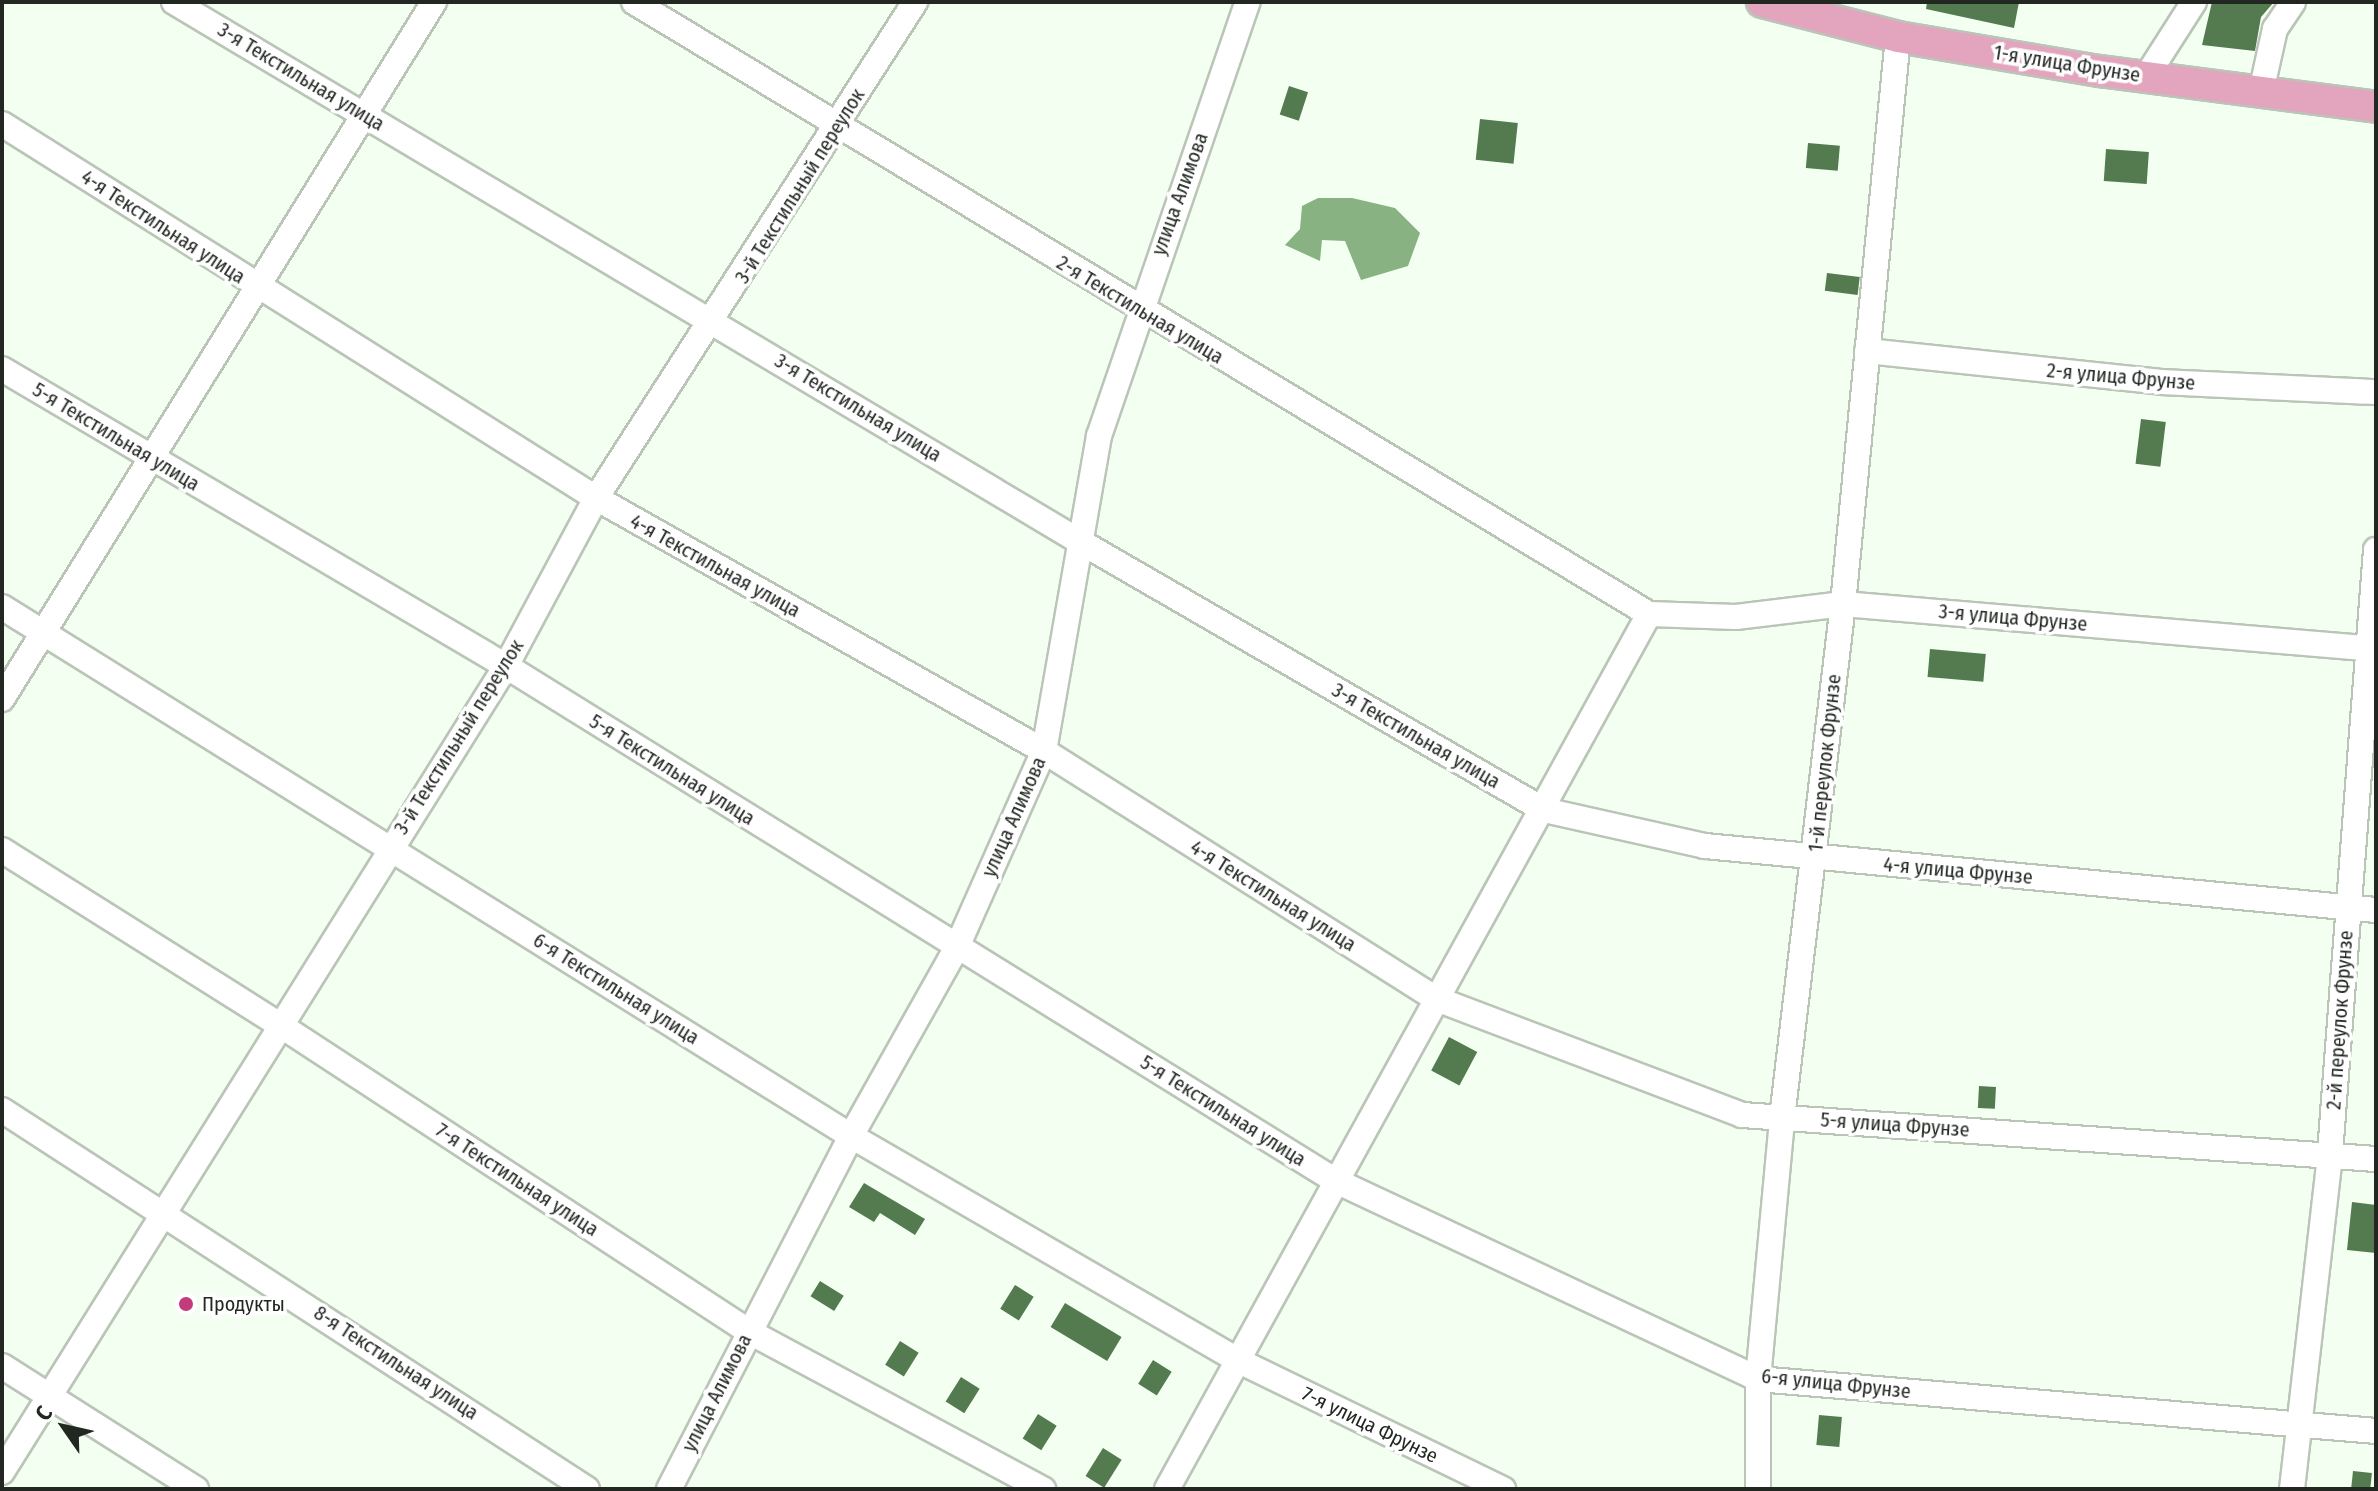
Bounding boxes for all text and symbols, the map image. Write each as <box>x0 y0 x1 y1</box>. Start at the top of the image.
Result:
street label: 3-я Текстильная улица <box>213 18 389 136</box>
street label: 1-я улица Фрунзе <box>1992 41 2142 87</box>
street label: 3-й Текстильный переулок <box>730 84 870 288</box>
street label: улица Алимова <box>1147 129 1213 259</box>
street label: 4-я Текстильная улица <box>76 165 250 289</box>
street label: 2-я Текстильная улица <box>1052 251 1228 369</box>
street label: 3-я Текстильная улица <box>770 349 946 467</box>
street label: 2-я улица Фрунзе <box>2046 359 2196 395</box>
street label: 5-я Текстильная улица <box>28 378 204 496</box>
street label: 4-я Текстильная улица <box>626 509 804 623</box>
street label: 3-я улица Фрунзе <box>1938 600 2088 636</box>
street label: 3-й Текстильный переулок <box>389 635 529 839</box>
street label: 1-й переулок Фрунзе <box>1804 673 1846 853</box>
street label: 3-я Текстильная улица <box>1328 678 1504 794</box>
street label: 5-я Текстильная улица <box>585 709 759 831</box>
street label: улица Алимова <box>977 753 1051 881</box>
street label: 4-я Текстильная улица <box>1186 835 1360 957</box>
street label: 4-я улица Фрунзе <box>1882 853 2034 889</box>
street label: 6-я Текстильная улица <box>529 928 703 1050</box>
street label: 2-й переулок Фрунзе <box>2322 930 2358 1110</box>
street label: 5-я Текстильная улица <box>1136 1050 1310 1172</box>
street label: 5-я улица Фрунзе <box>1820 1108 1970 1142</box>
street label: 7-я Текстильная улица <box>431 1118 603 1242</box>
place label: Продукты <box>202 1292 285 1316</box>
marker: Продукты <box>177 1295 195 1313</box>
street label: 8-я Текстильная улица <box>309 1301 483 1425</box>
street label: улица Алимова <box>677 1330 757 1456</box>
street label: 6-я улица Фрунзе <box>1760 1364 1912 1404</box>
street label: 7-я улица Фрунзе <box>1298 1382 1442 1468</box>
north arrow <box>24 1387 104 1467</box>
text: С <box>29 1401 58 1426</box>

